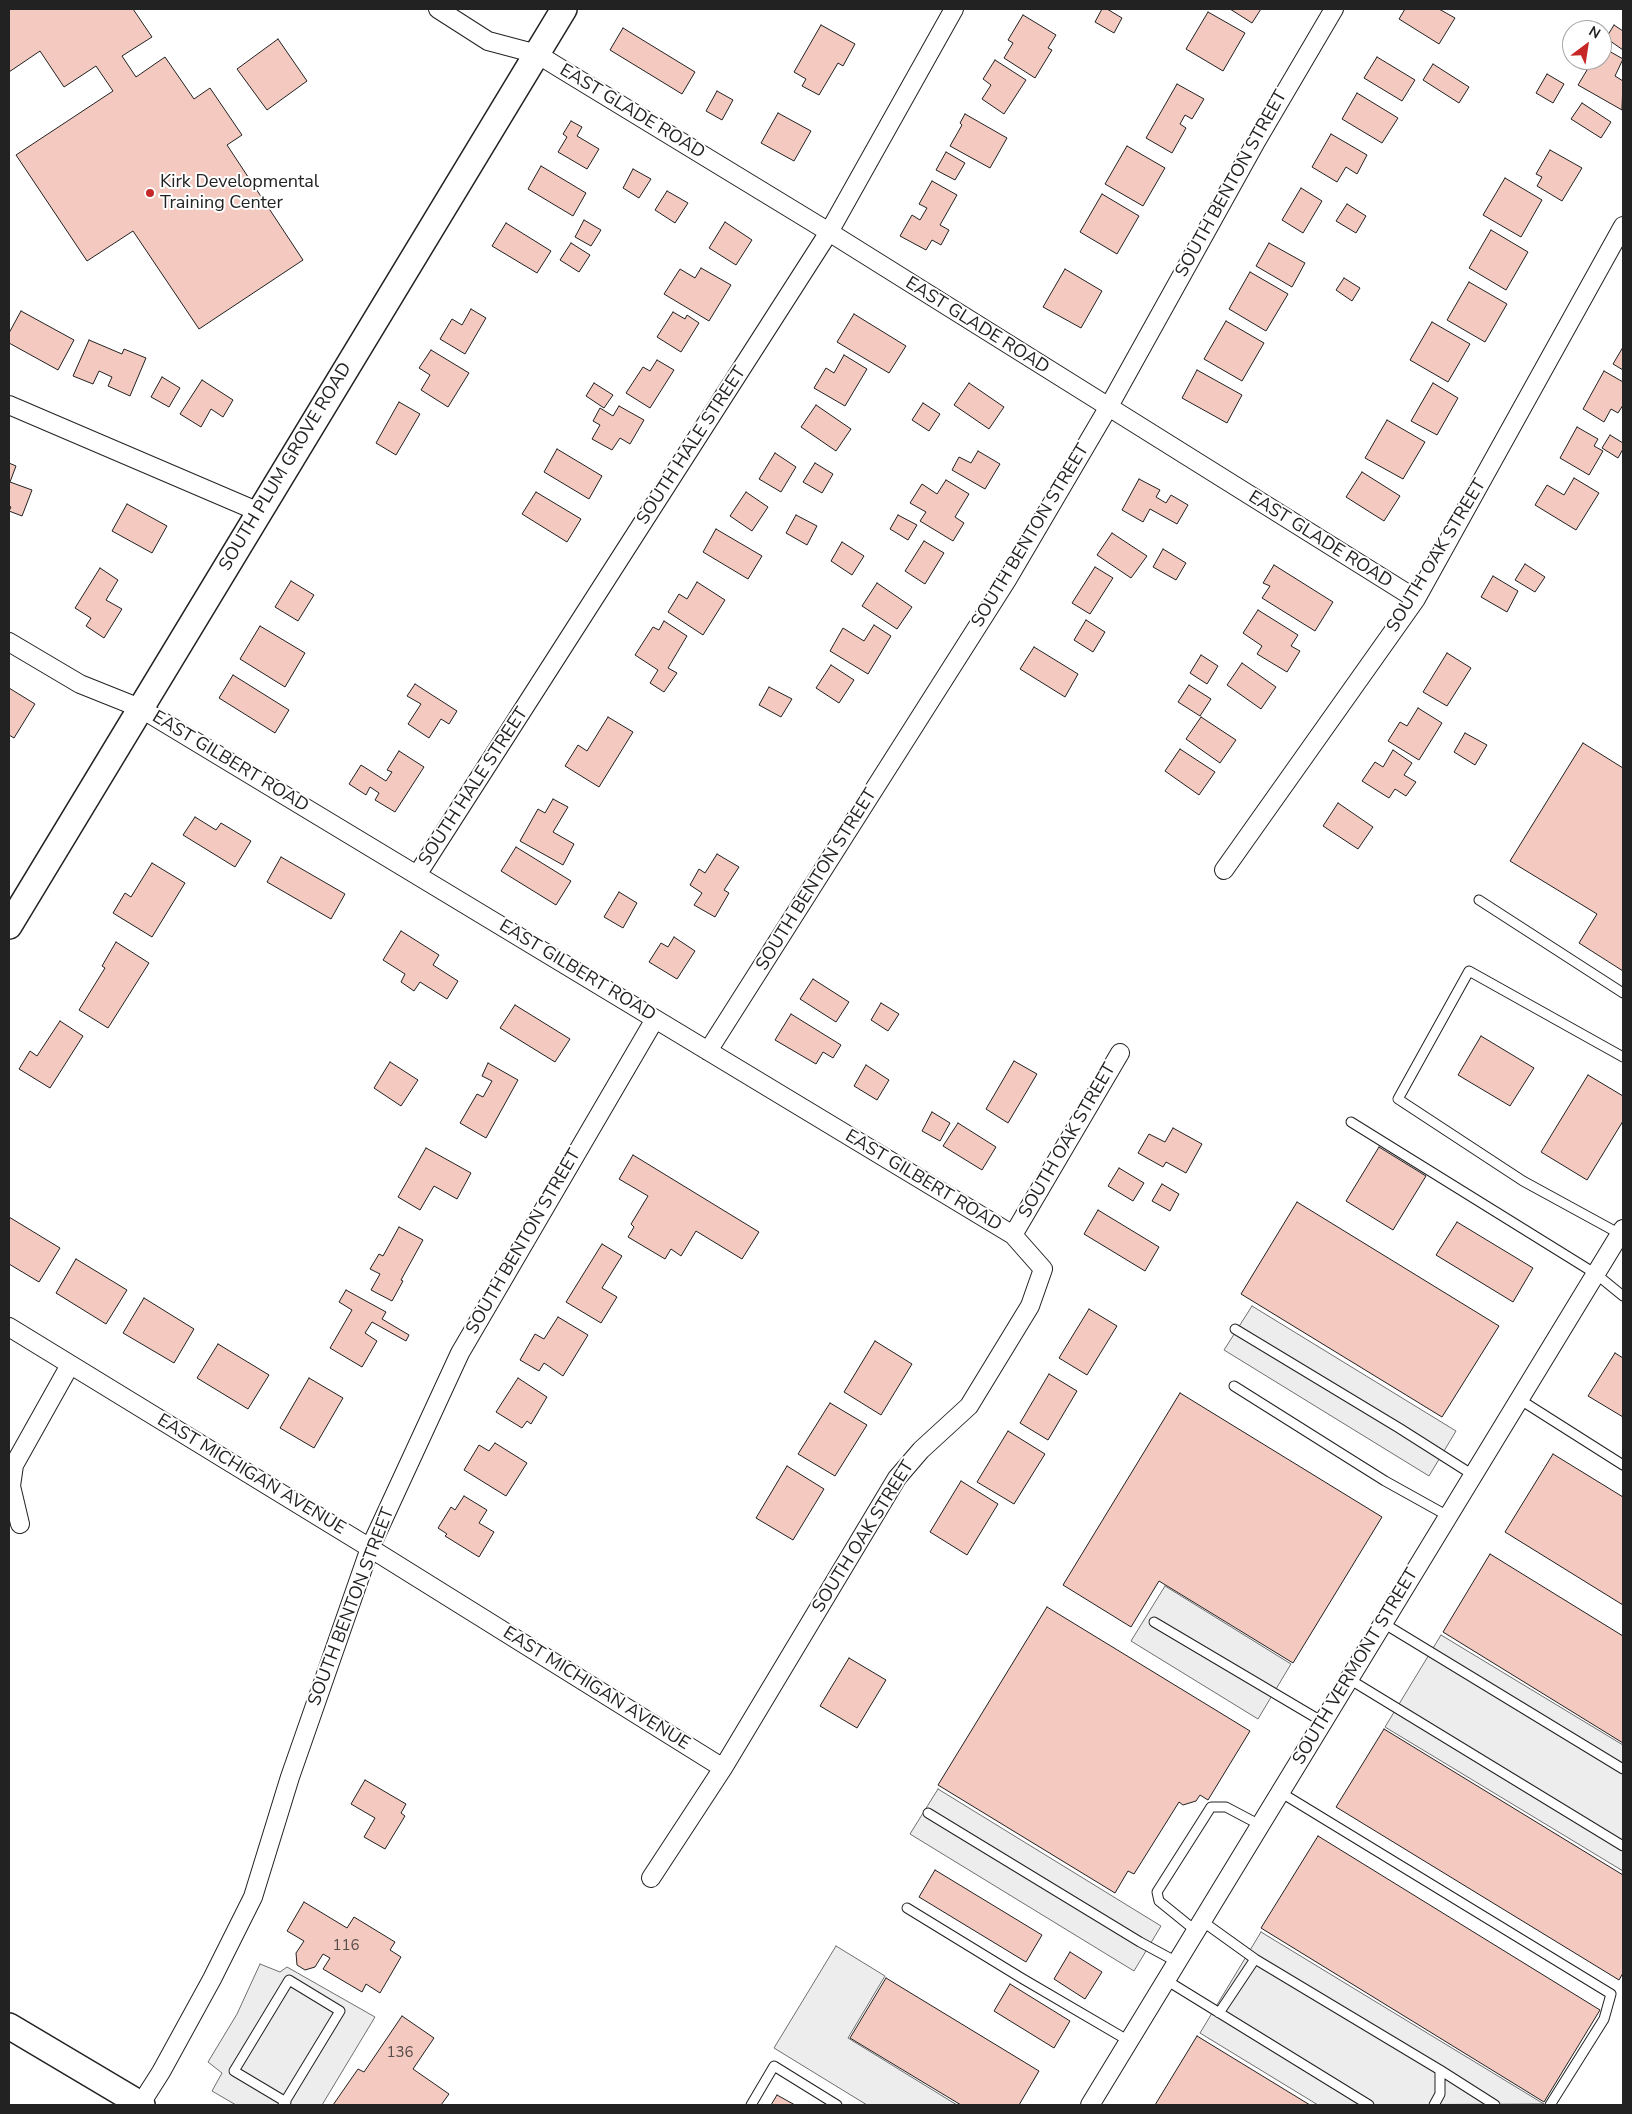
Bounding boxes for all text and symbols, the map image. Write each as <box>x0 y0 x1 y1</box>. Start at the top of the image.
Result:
north arrow <box>1562 20 1612 70</box>
text: N <box>1585 22 1604 43</box>
street label: EAST GLADE ROAD <box>555 60 709 164</box>
street label: SOUTH BENTON STREET <box>1172 87 1292 281</box>
place label: Kirk Developmental Training Center <box>160 172 319 214</box>
marker: Kirk Developmental Training Center <box>144 187 156 199</box>
street label: EAST GLADE ROAD <box>901 273 1053 379</box>
street label: SOUTH PLUM GROVE ROAD <box>215 359 357 575</box>
street label: SOUTH HALE STREET <box>633 363 751 529</box>
street label: SOUTH BENTON STREET <box>968 440 1094 632</box>
street label: SOUTH OAK STREET <box>1383 475 1491 637</box>
street label: EAST GLADE ROAD <box>1244 487 1396 593</box>
street label: SOUTH HALE STREET <box>415 704 533 870</box>
street label: EAST GILBERT ROAD <box>148 707 312 817</box>
street label: SOUTH BENTON STREET <box>752 785 882 975</box>
street label: EAST GILBERT ROAD <box>495 916 659 1026</box>
street label: SOUTH OAK STREET <box>1015 1060 1121 1222</box>
street label: EAST GILBERT ROAD <box>841 1126 1005 1236</box>
street label: SOUTH BENTON STREET <box>462 1146 586 1338</box>
street label: EAST MICHIGAN AVENUE <box>153 1410 349 1540</box>
street label: SOUTH OAK STREET <box>808 1457 920 1617</box>
street label: SOUTH BENTON STREET <box>304 1505 400 1709</box>
street label: SOUTH VERMONT STREET <box>1289 1565 1423 1769</box>
street label: EAST MICHIGAN AVENUE <box>499 1623 693 1755</box>
house number: 116 <box>333 1937 359 1955</box>
house number: 136 <box>387 2044 413 2062</box>

